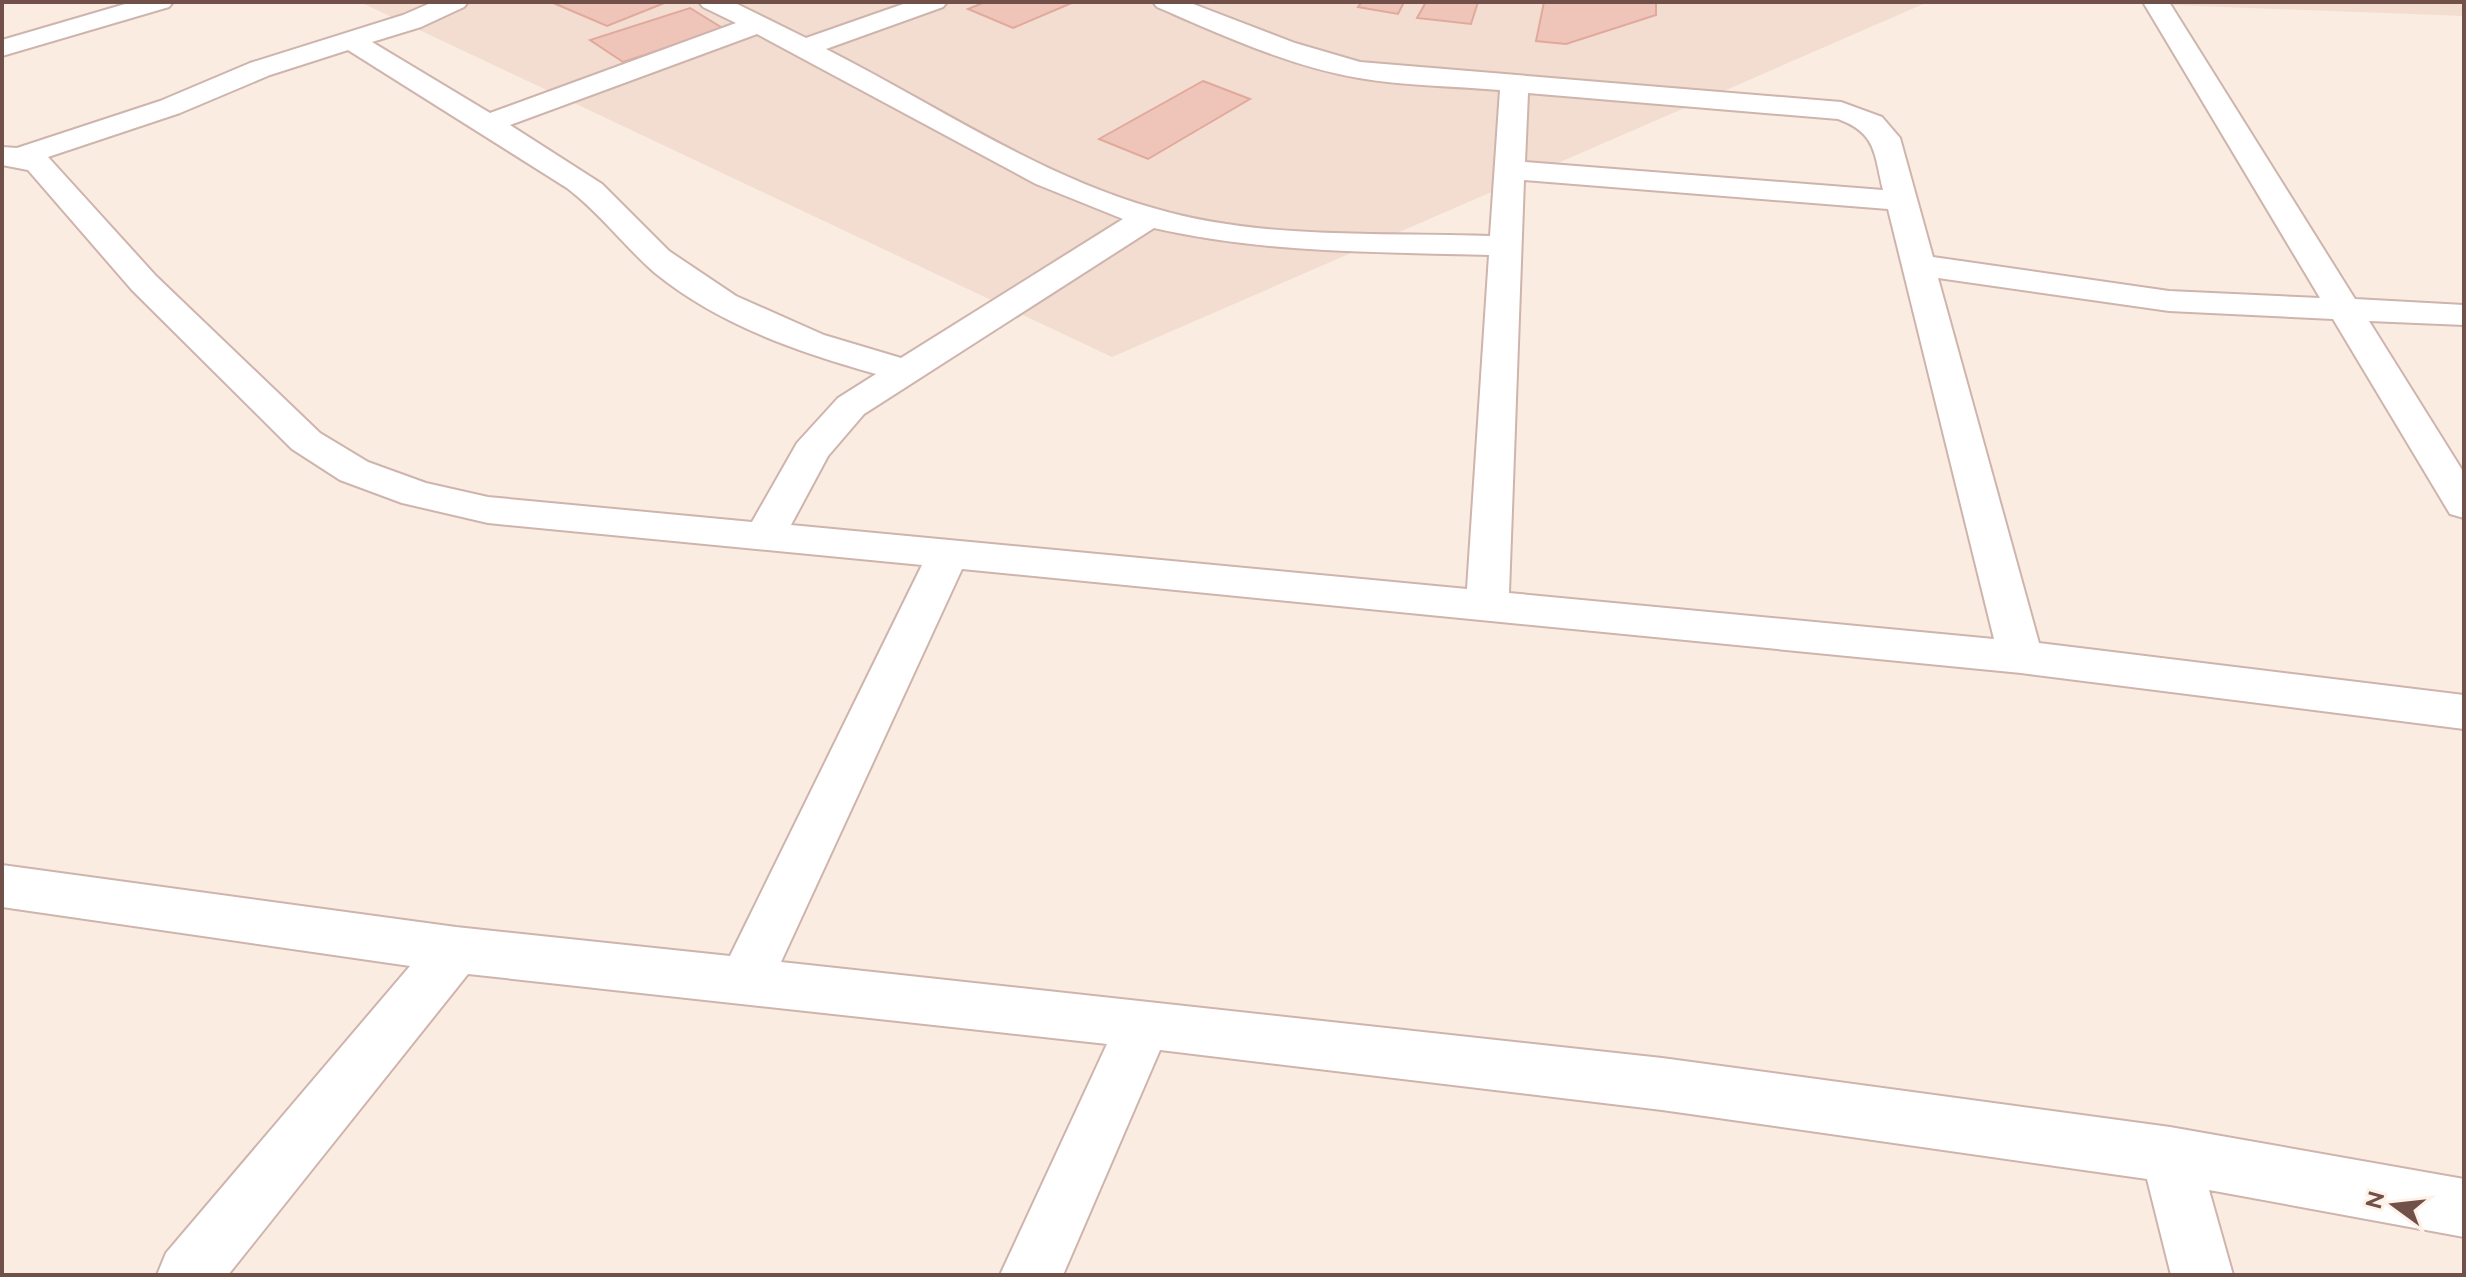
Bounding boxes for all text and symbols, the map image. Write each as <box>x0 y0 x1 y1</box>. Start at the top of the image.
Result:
north arrow <box>2354 1165 2434 1245</box>
text: N <box>2360 1188 2389 1211</box>

